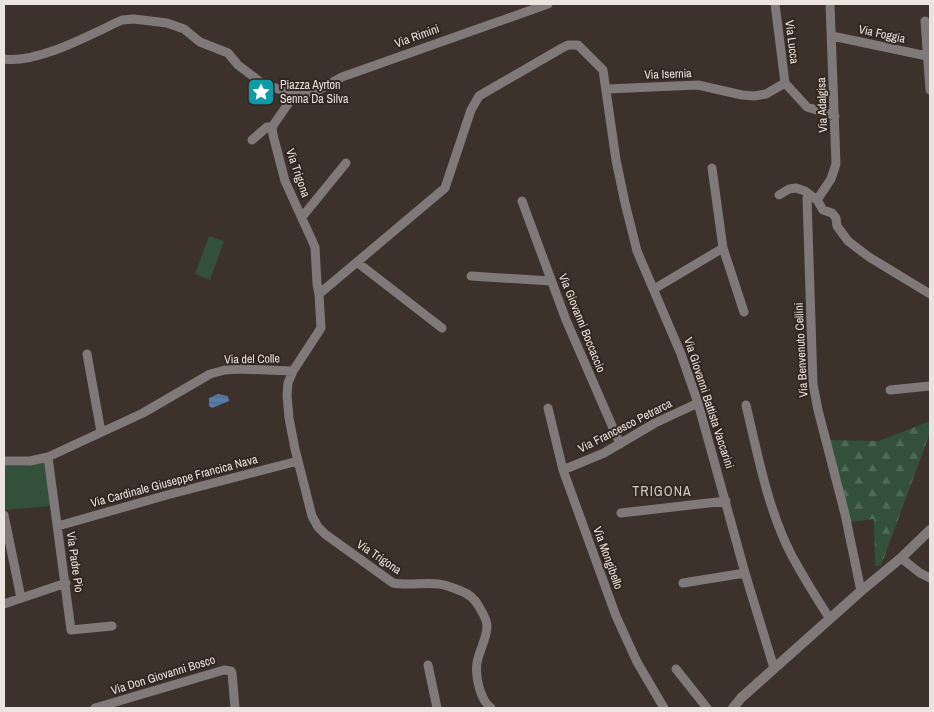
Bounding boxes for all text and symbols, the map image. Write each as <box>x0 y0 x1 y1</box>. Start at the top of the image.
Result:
street label: Via Lucca <box>781 19 803 65</box>
street label: Via Rimini <box>392 21 442 51</box>
street label: Via Foggia <box>857 21 907 47</box>
street label: Via Isernia <box>644 65 692 83</box>
place icon: Piazza Ayrton Senna Da Silva <box>246 77 276 107</box>
place label: Piazza Ayrton Senna Da Silva <box>280 77 349 107</box>
street label: Via Adalgisa <box>813 77 831 133</box>
street label: Via Trigona <box>282 146 314 200</box>
street label: Via Giovanni Boccaccio <box>555 271 609 375</box>
street label: Via Benvenuto Cellini <box>791 302 811 398</box>
street label: Via Giovanni Battista Vaccarini <box>680 335 738 471</box>
street label: Via del Colle <box>224 351 280 367</box>
street label: Via Francesco Petrarca <box>575 395 675 457</box>
street label: Via Cardinale Giuseppe Francica Nava <box>89 451 260 511</box>
district label: TRIGONA <box>632 482 692 500</box>
street label: Via Mongibello <box>589 524 627 592</box>
street label: Via Padre Pio <box>63 531 87 593</box>
street label: Via Trigona <box>353 536 405 578</box>
street label: Via Don Giovanni Bosco <box>109 652 217 698</box>

